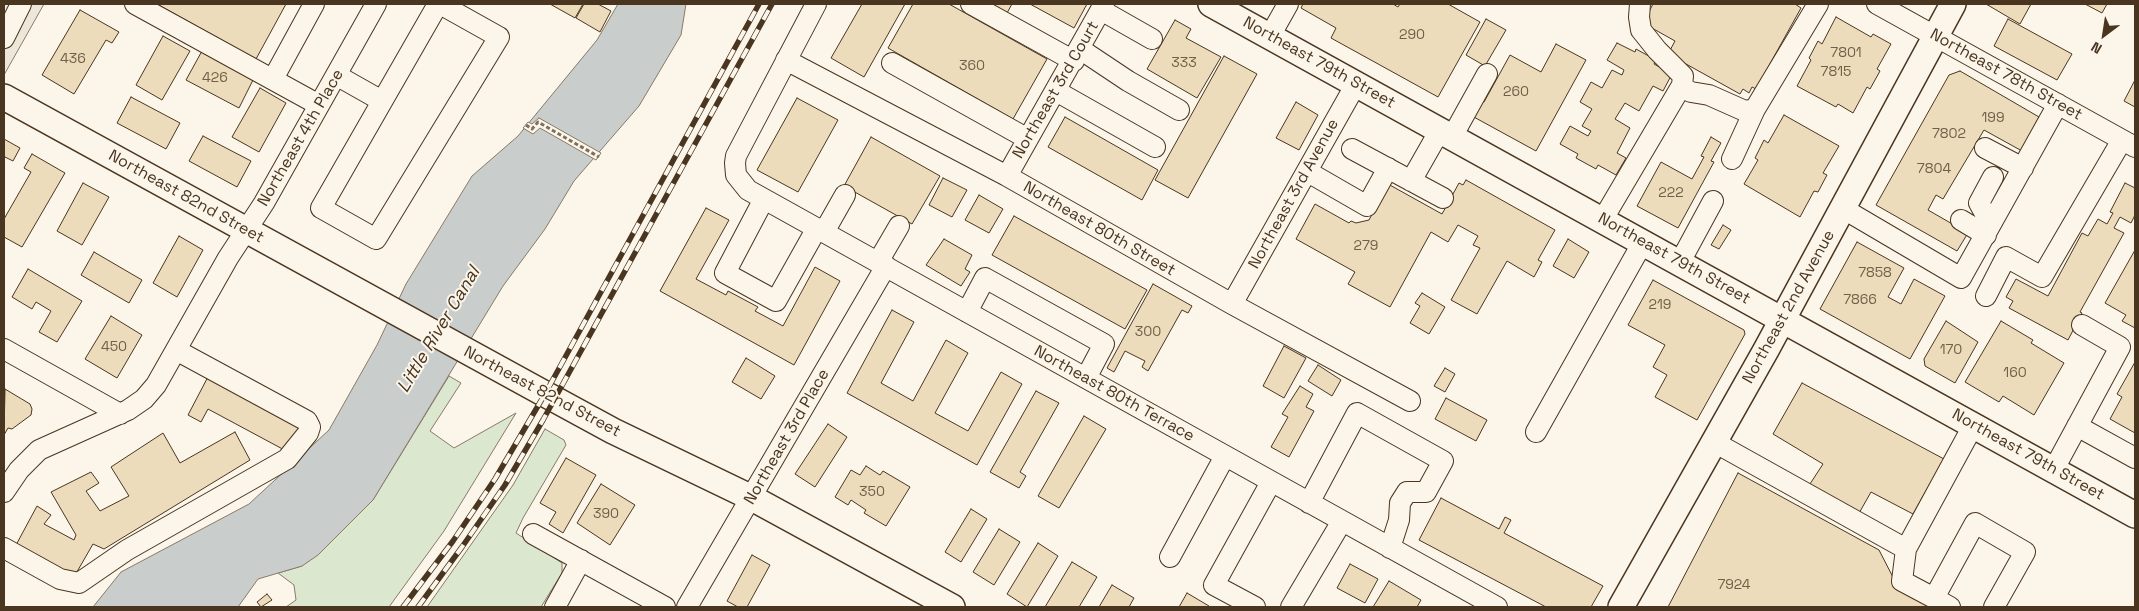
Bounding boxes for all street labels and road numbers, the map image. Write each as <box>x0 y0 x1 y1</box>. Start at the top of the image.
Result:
street label: Northeast 79th Street <box>1240 13 1398 113</box>
street label: Northeast 3rd Court <box>1009 18 1103 162</box>
street label: Northeast 78th Street <box>1926 25 2086 125</box>
street label: Northeast 4th Place <box>254 66 348 210</box>
street label: Northeast 3rd Avenue <box>1245 116 1343 272</box>
street label: Northeast 82nd Street <box>105 146 267 248</box>
street label: Northeast 80th Street <box>1020 178 1178 280</box>
street label: Northeast 79th Street <box>1595 209 1753 309</box>
street label: Northeast 2nd Avenue <box>1739 227 1839 387</box>
street label: Northeast 82nd Street <box>460 342 624 442</box>
street label: Northeast 80th Terrace <box>1030 342 1198 446</box>
street label: Northeast 3rd Place <box>740 366 834 508</box>
street label: Northeast 79th Street <box>1949 405 2107 505</box>

